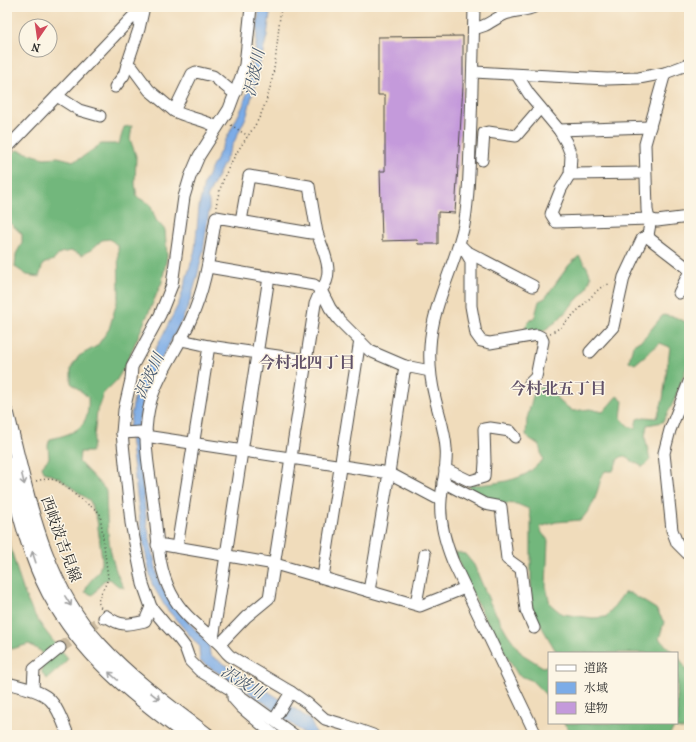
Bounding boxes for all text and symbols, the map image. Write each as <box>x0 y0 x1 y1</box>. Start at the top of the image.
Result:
north arrow <box>18 18 58 58</box>
text: N <box>30 40 41 55</box>
water label: 沢波川 <box>240 46 269 98</box>
water label: 沢波川 <box>130 348 169 402</box>
district label: 今村北四丁目 <box>259 353 355 372</box>
district label: 今村北五丁目 <box>510 379 606 398</box>
one-way arrow <box>20 473 28 486</box>
street label: 西岐波吉見線 <box>37 494 85 584</box>
one-way arrow <box>30 551 37 564</box>
one-way arrow <box>64 595 72 607</box>
legend <box>548 652 678 724</box>
water label: 沢波川 <box>218 661 270 704</box>
text: 道路 <box>584 661 608 675</box>
one-way arrow <box>108 671 118 680</box>
text: 水域 <box>584 681 608 695</box>
one-way arrow <box>150 691 161 700</box>
text: 建物 <box>584 701 608 715</box>

